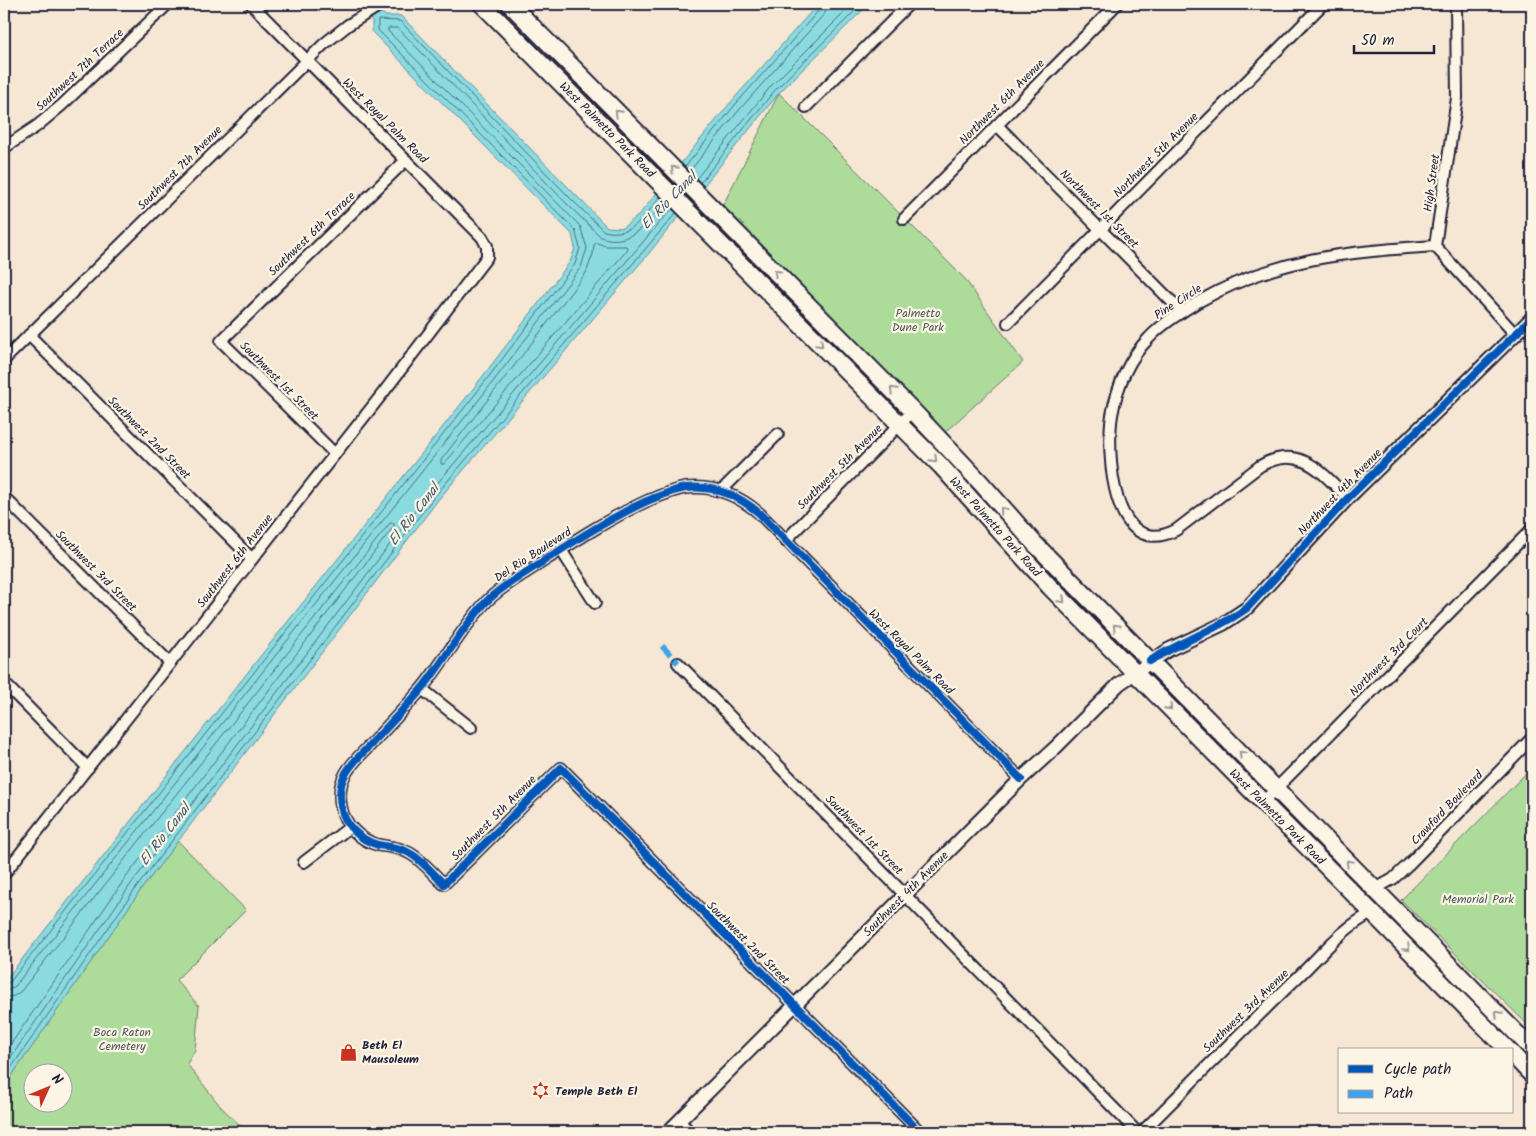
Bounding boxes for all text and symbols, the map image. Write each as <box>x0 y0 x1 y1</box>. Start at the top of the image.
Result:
scale bar <box>1354 22 1434 54</box>
street label: Southwest 7th Terrace <box>32 24 129 116</box>
text: 50 m <box>1361 29 1395 53</box>
street label: Northwest 6th Avenue <box>955 54 1050 149</box>
street label: West Royal Palm Road <box>338 74 433 169</box>
street label: West Palmetto Park Road <box>554 77 660 183</box>
street label: Northwest 5th Avenue <box>1109 107 1204 202</box>
one-way arrow <box>615 109 624 118</box>
street label: Southwest 7th Avenue <box>133 121 227 215</box>
street label: High Street <box>1419 152 1446 213</box>
water label: El Rio Canal <box>636 165 704 235</box>
street label: Northwest 1st Street <box>1055 165 1143 253</box>
one-way arrow <box>671 166 680 175</box>
street label: Southwest 6th Terrace <box>264 187 361 281</box>
one-way arrow <box>774 269 783 278</box>
street label: Pine Circle <box>1150 279 1206 325</box>
park label: Palmetto Dune Park <box>892 304 944 337</box>
street label: Southwest 1st Street <box>235 337 323 425</box>
one-way arrow <box>814 338 823 347</box>
one-way arrow <box>890 387 899 396</box>
street label: Southwest 2nd Street <box>103 392 195 484</box>
street label: Southwest 5th Avenue <box>793 419 888 514</box>
street label: Northwest 4th Avenue <box>1293 444 1387 540</box>
one-way arrow <box>928 454 937 463</box>
street label: West Palmetto Park Road <box>945 473 1046 582</box>
water label: El Rio Canal <box>383 477 447 551</box>
one-way arrow <box>1000 506 1009 515</box>
street label: Southwest 6th Avenue <box>192 510 278 612</box>
street label: Del Rio Boulevard <box>491 522 576 587</box>
street label: Southwest 3rd Street <box>51 526 141 616</box>
one-way arrow <box>1056 594 1065 603</box>
street label: West Royal Palm Road <box>864 605 959 700</box>
street label: Northwest 3rd Court <box>1345 613 1433 701</box>
one-way arrow <box>1113 623 1122 632</box>
one-way arrow <box>1163 701 1172 710</box>
one-way arrow <box>1239 751 1248 760</box>
street label: West Palmetto Park Road <box>1224 764 1330 870</box>
street label: Crawford Boulevard <box>1406 766 1488 850</box>
street label: Southwest 5th Avenue <box>447 770 542 865</box>
street label: Southwest 1st Street <box>821 790 908 880</box>
water label: El Rio Canal <box>134 797 198 871</box>
street label: Southwest 4th Avenue <box>859 846 954 941</box>
one-way arrow <box>1345 860 1354 869</box>
park label: Memorial Park <box>1442 890 1514 909</box>
street label: Southwest 2nd Street <box>702 897 794 989</box>
one-way arrow <box>1401 942 1410 951</box>
street label: Southwest 3rd Avenue <box>1199 964 1294 1057</box>
one-way arrow <box>1495 1011 1504 1020</box>
park label: Boca Raton Cemetery <box>93 1023 151 1056</box>
place label: Beth El Mausoleum <box>362 1036 419 1069</box>
shop icon: Beth El Mausoleum <box>338 1042 358 1062</box>
legend <box>1338 1048 1514 1114</box>
text: Cycle path <box>1384 1058 1451 1082</box>
north arrow <box>22 1064 72 1114</box>
text: N <box>46 1069 68 1091</box>
synagogue icon: Temple Beth El <box>531 1081 551 1101</box>
place label: Temple Beth El <box>555 1082 638 1101</box>
text: Path <box>1384 1082 1413 1106</box>

